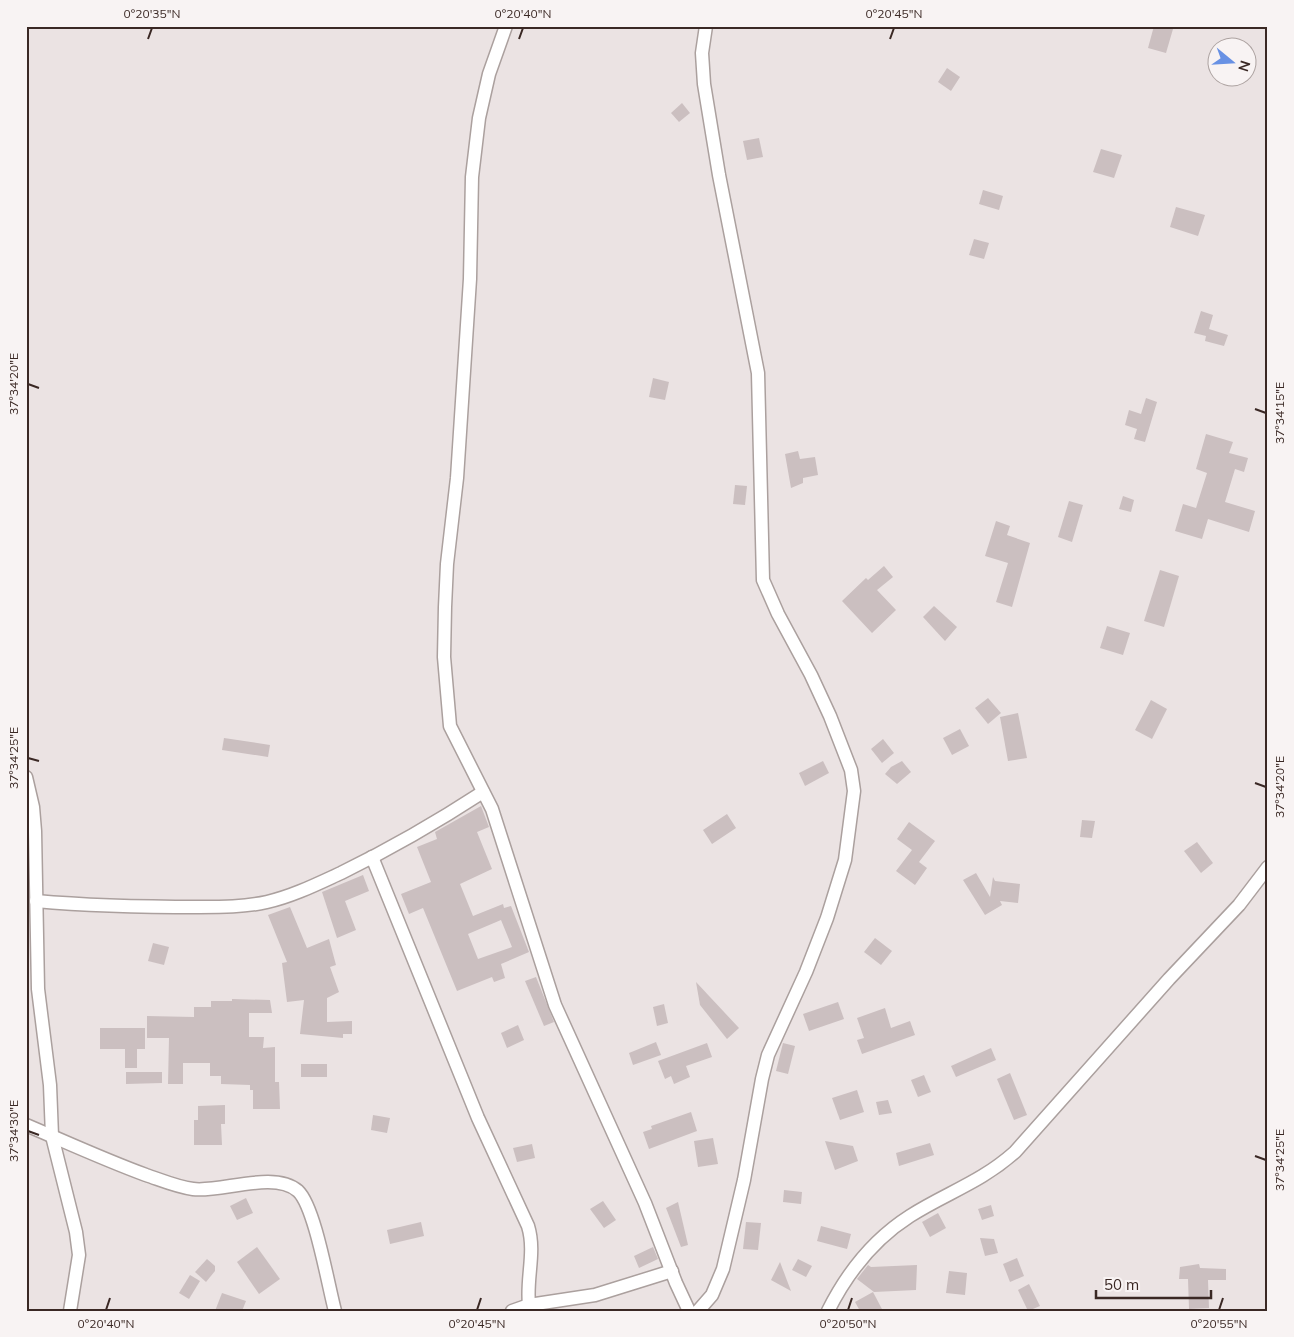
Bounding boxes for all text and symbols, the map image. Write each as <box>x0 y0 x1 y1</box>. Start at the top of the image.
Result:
text: 0°20'35"N <box>124 6 180 21</box>
text: 0°20'40"N <box>495 6 551 21</box>
text: 0°20'45"N <box>866 6 922 21</box>
north arrow <box>1206 38 1256 88</box>
text: N <box>1234 58 1255 74</box>
text: 37°34'20"E <box>6 353 21 415</box>
text: 37°34'15"E <box>1272 382 1287 444</box>
text: 37°34'25"E <box>6 727 21 789</box>
text: 37°34'20"E <box>1272 756 1287 818</box>
text: 37°34'30"E <box>6 1100 21 1162</box>
text: 37°34'25"E <box>1272 1129 1287 1191</box>
scale bar <box>1096 1267 1212 1299</box>
text: 50 m <box>1104 1275 1139 1294</box>
text: 0°20'40"N <box>78 1316 134 1331</box>
text: 0°20'45"N <box>449 1316 505 1331</box>
text: 0°20'50"N <box>820 1316 876 1331</box>
text: 0°20'55"N <box>1191 1316 1247 1331</box>

